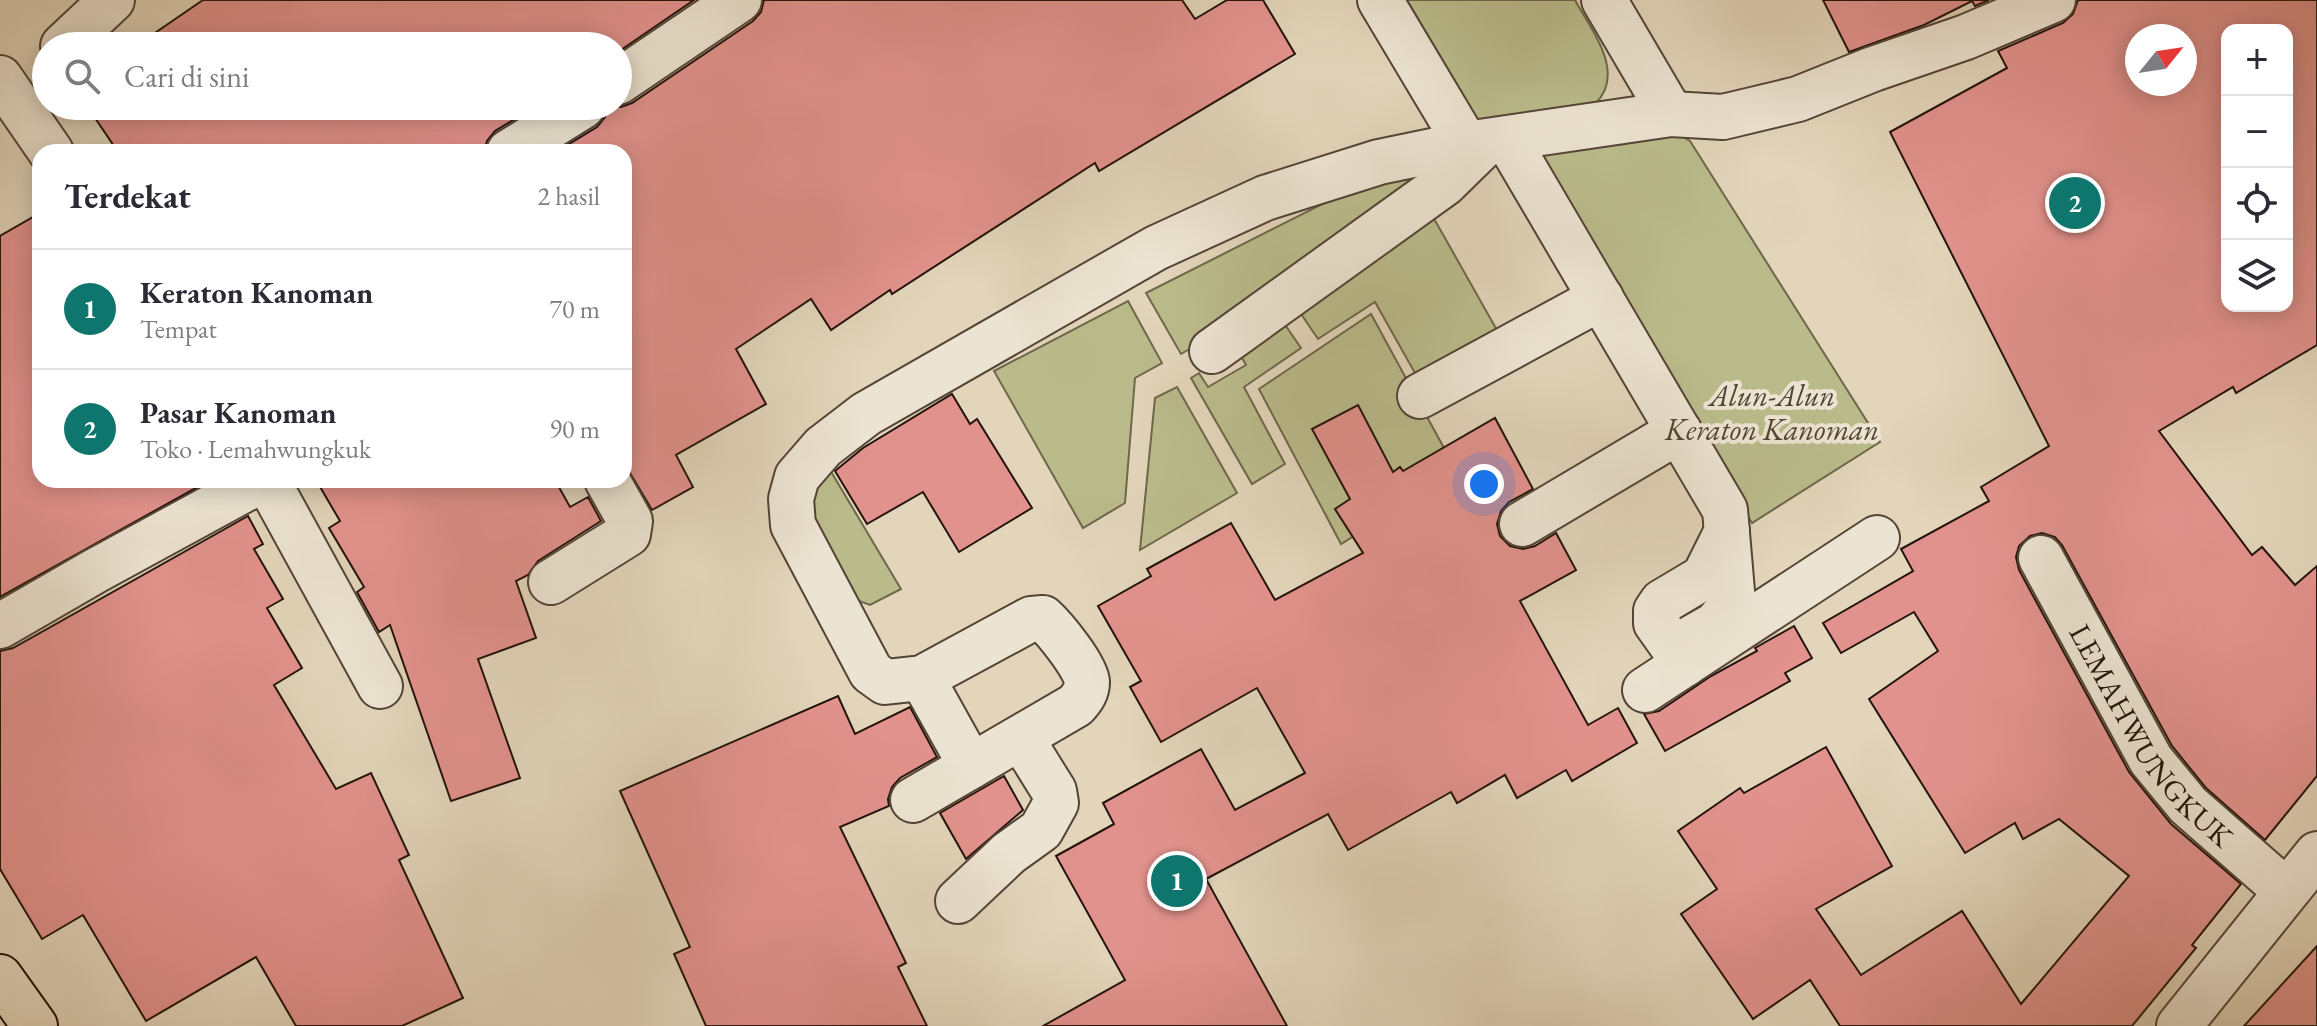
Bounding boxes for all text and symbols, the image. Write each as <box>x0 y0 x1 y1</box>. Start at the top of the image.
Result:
north arrow <box>2125 24 2197 96</box>
map controls <box>2221 24 2293 312</box>
button: + <box>2221 24 2293 96</box>
search box <box>32 32 632 120</box>
icon: search <box>60 54 104 98</box>
text: Cari di sini <box>124 57 249 96</box>
button: − <box>2221 96 2293 168</box>
button: locate <box>2221 168 2293 240</box>
pin: 2 <box>2049 173 2101 233</box>
text: Terdekat <box>64 174 191 218</box>
text: 2 hasil <box>538 179 600 213</box>
button: layers <box>2221 240 2293 312</box>
text: Keraton Kanoman <box>140 273 373 312</box>
text: 1 <box>83 292 97 326</box>
text: 70 m <box>550 292 600 326</box>
text: Tempat <box>140 312 217 346</box>
park label: Alun-Alun Keraton Kanoman <box>1664 376 1879 449</box>
text: Pasar Kanoman <box>140 393 337 432</box>
text: 2 <box>83 412 97 446</box>
text: 90 m <box>550 412 600 446</box>
text: Toko · Lemahwungkuk <box>140 432 371 466</box>
your location <box>1464 464 1504 504</box>
street label: LEMAHWUNGKUK <box>2061 617 2242 856</box>
pin: 1 <box>1151 851 1203 911</box>

